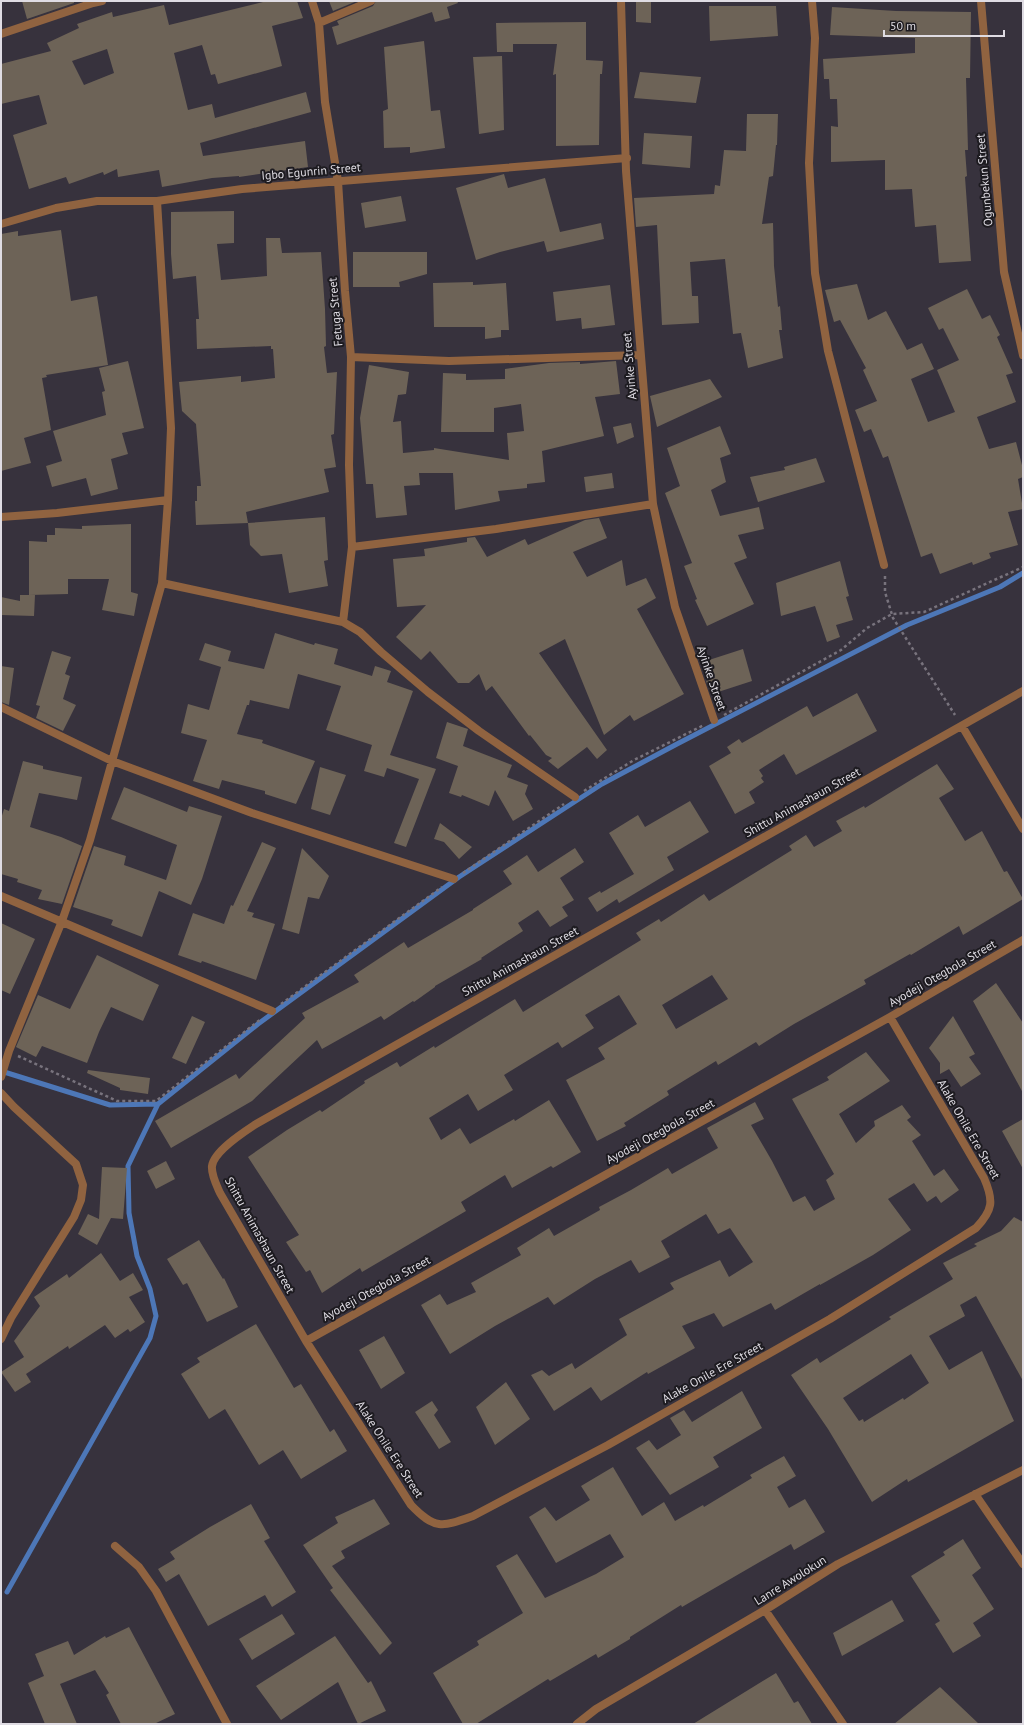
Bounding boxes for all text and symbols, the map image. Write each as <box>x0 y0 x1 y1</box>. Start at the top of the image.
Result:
scale bar <box>884 12 1004 38</box>
text: 50 m <box>890 18 916 33</box>
street label: Ogunbekun Street <box>972 133 996 227</box>
street label: Igbo Egunrin Street <box>261 159 361 183</box>
street label: Fetuga Street <box>325 277 345 347</box>
street label: Ayinke Street <box>619 332 639 400</box>
street label: Ayinke Street <box>694 644 730 712</box>
street label: Shittu Animashaun Street <box>741 764 863 840</box>
street label: Shittu Animashaun Street <box>459 923 581 999</box>
street label: Ayodeji Otegbola Street <box>886 936 998 1010</box>
street label: Alake Onile Ere Street <box>934 1076 1004 1182</box>
street label: Ayodeji Otegbola Street <box>603 1095 717 1167</box>
street label: Shittu Animashaun Street <box>222 1174 298 1296</box>
street label: Ayodeji Otegbola Street <box>319 1252 433 1324</box>
street label: Alake Onile Ere Street <box>659 1338 765 1406</box>
street label: Alake Onile Ere Street <box>353 1398 427 1500</box>
street label: Lanre Awolokun <box>751 1552 829 1608</box>

